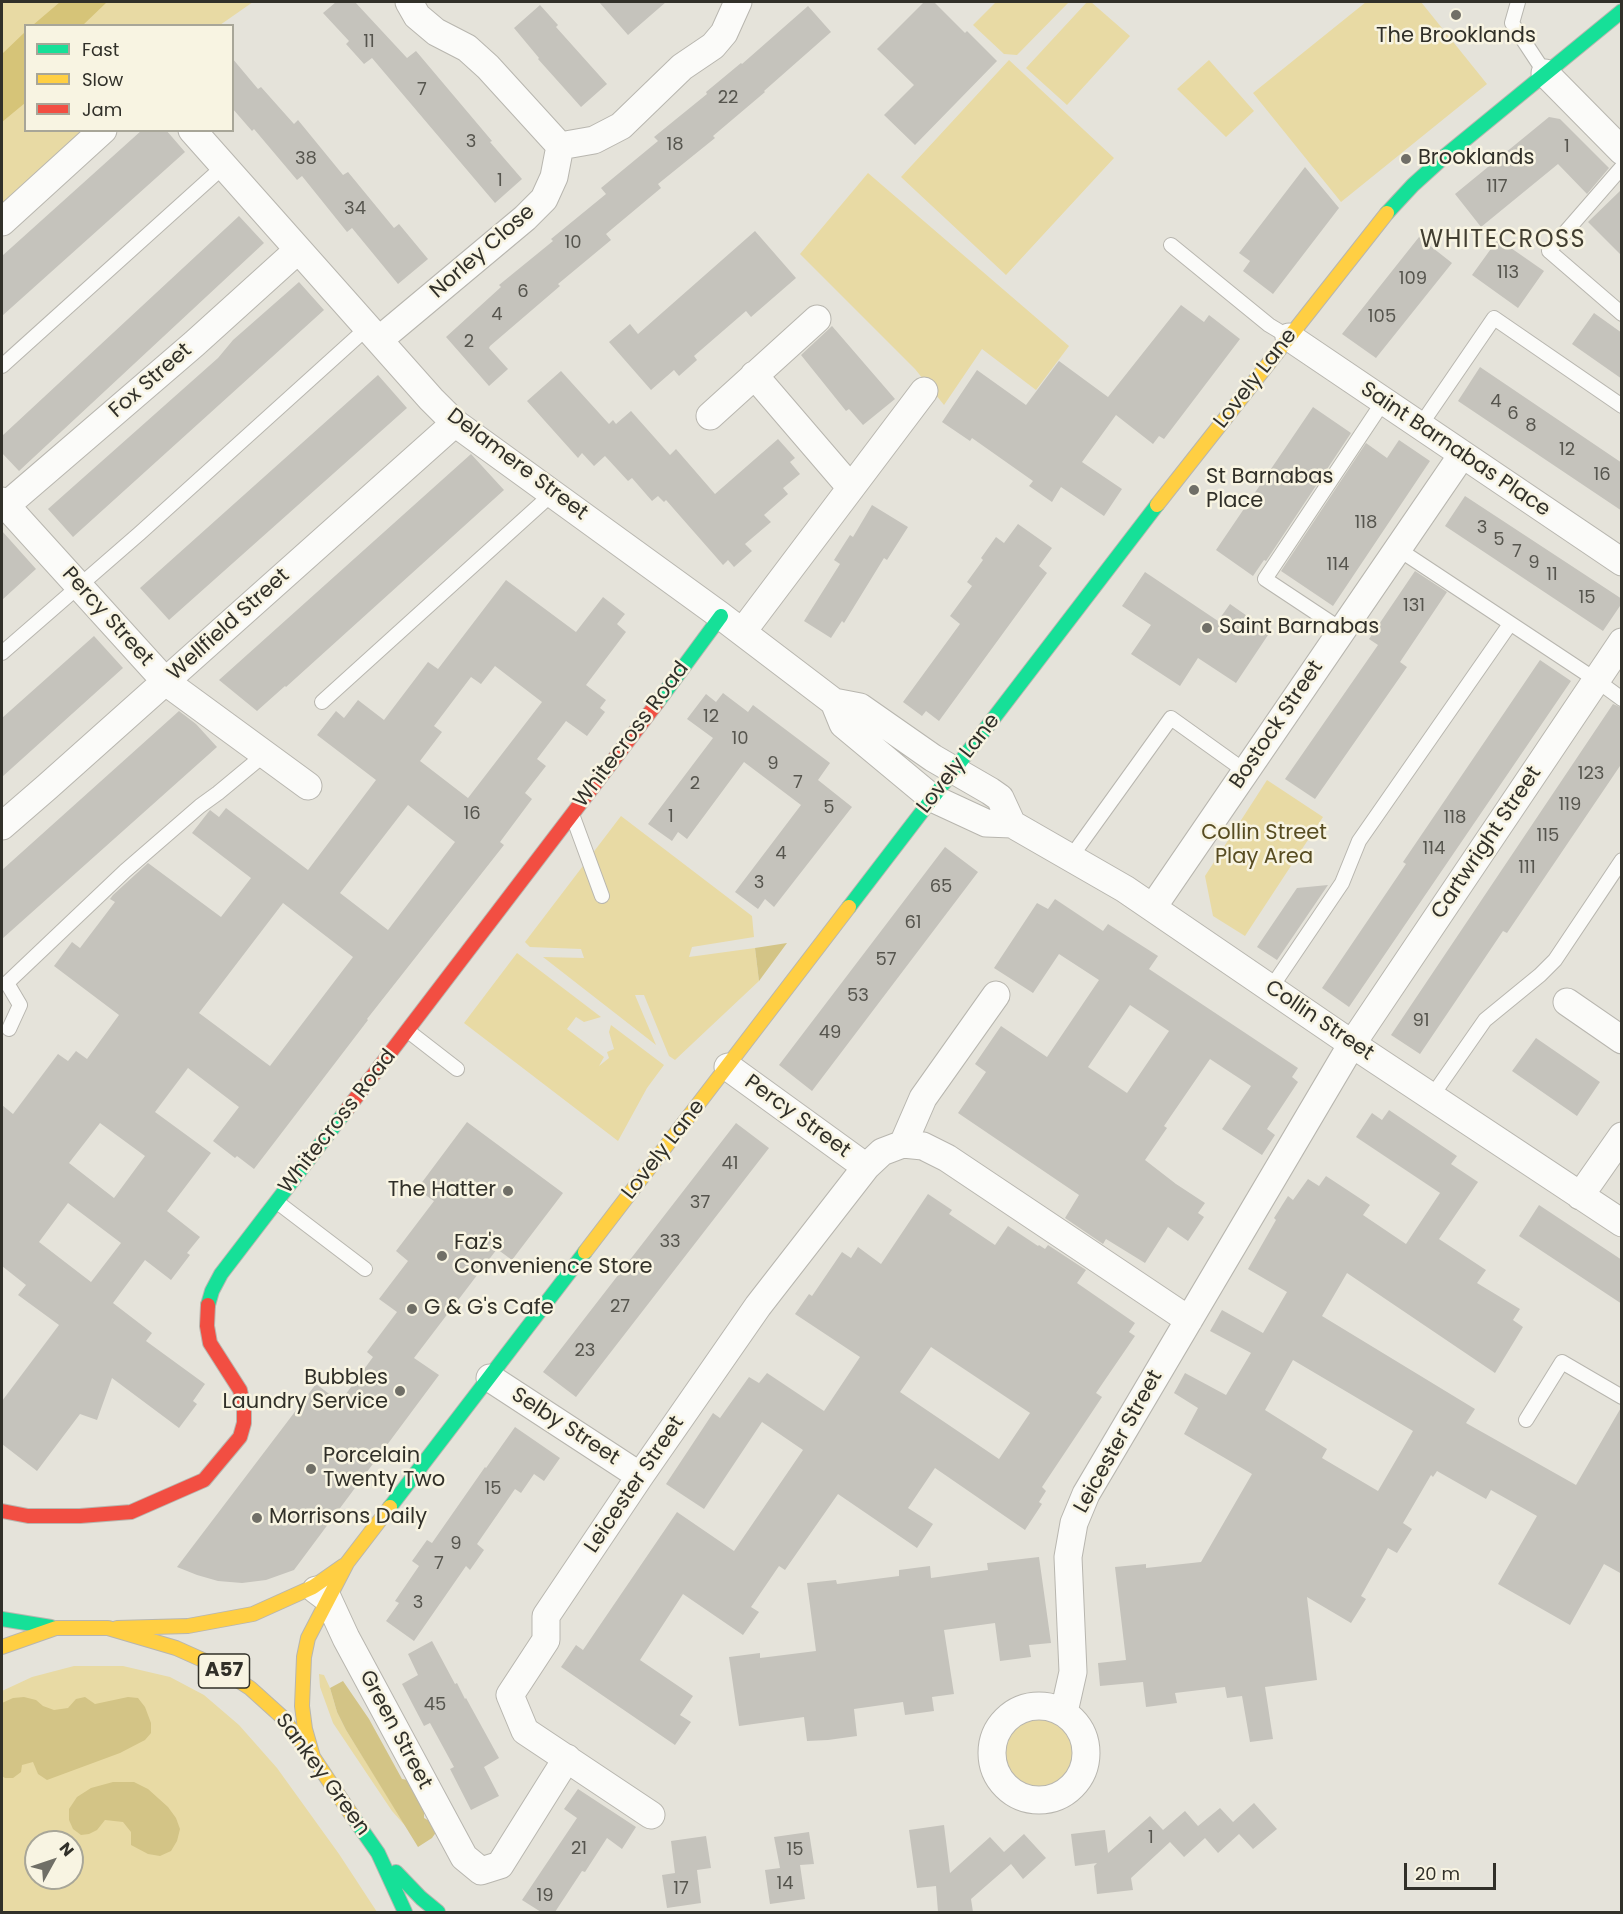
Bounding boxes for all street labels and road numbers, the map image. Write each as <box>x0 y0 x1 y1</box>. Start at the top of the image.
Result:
street label: Norley Close <box>426 200 540 304</box>
street label: Lovely Lane <box>1209 324 1303 434</box>
street label: Fox Street <box>105 338 197 424</box>
street label: Saint Barnabas Place <box>1355 377 1555 523</box>
street label: Delamere Street <box>442 404 592 526</box>
street label: Percy Street <box>56 562 158 672</box>
street label: Wellfield Street <box>163 564 295 686</box>
street label: Bostock Street <box>1225 656 1329 794</box>
street label: Whitecross Road <box>569 657 695 813</box>
street label: Lovely Lane <box>912 709 1006 819</box>
street label: Cartwright Street <box>1427 762 1547 924</box>
street label: Collin Street <box>1260 975 1378 1067</box>
street label: Whitecross Road <box>274 1045 402 1199</box>
street label: Percy Street <box>739 1070 855 1164</box>
street label: Lovely Lane <box>617 1095 711 1205</box>
street label: Leicester Street <box>1069 1366 1169 1518</box>
street label: Selby Street <box>506 1383 624 1471</box>
street label: Leicester Street <box>580 1412 690 1558</box>
road number: A57 <box>198 1654 250 1688</box>
street label: Green Street <box>353 1666 437 1794</box>
street label: Sankey Green <box>269 1709 375 1841</box>

